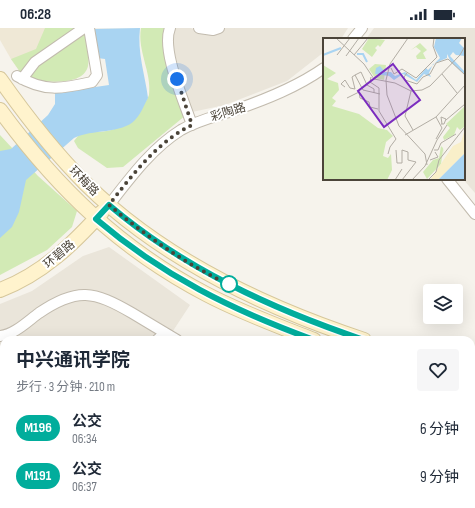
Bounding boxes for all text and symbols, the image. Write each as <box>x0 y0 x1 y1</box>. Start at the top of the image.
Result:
text: 06:28 <box>20 5 51 24</box>
inset map <box>323 38 465 180</box>
your location <box>167 69 187 89</box>
street label: 彩陶路 <box>209 100 248 125</box>
street label: 环梅路 <box>66 163 102 199</box>
street label: 环碧路 <box>41 237 78 272</box>
unlabelled marker <box>220 275 238 293</box>
map controls <box>423 284 463 324</box>
button: layers <box>423 284 463 324</box>
text: 中兴通讯学院 <box>16 349 130 372</box>
button: heart <box>417 349 459 391</box>
text: 步行 · 3 分钟 · 210 m <box>16 379 115 395</box>
text: 公交 <box>72 412 102 431</box>
text: M196 <box>24 419 52 436</box>
text: 6 分钟 <box>420 420 459 439</box>
text: 06:34 <box>72 431 97 447</box>
text: 公交 <box>72 460 102 479</box>
text: M191 <box>25 467 51 484</box>
text: 9 分钟 <box>420 468 459 487</box>
text: 06:37 <box>72 479 97 495</box>

